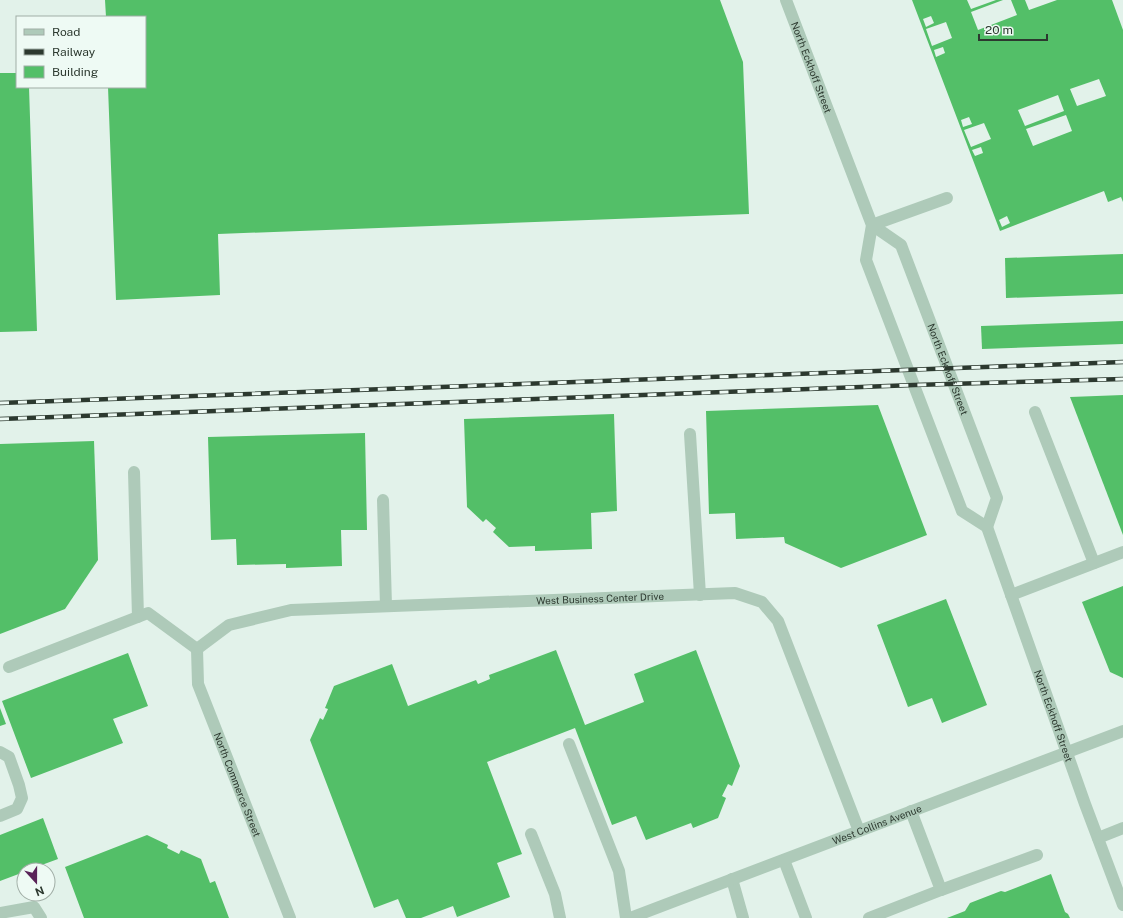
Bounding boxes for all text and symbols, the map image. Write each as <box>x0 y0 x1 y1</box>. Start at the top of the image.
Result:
legend <box>16 16 146 88</box>
scale bar <box>979 16 1047 42</box>
street label: North Eckhoff Street <box>789 20 835 115</box>
text: 20 m <box>985 23 1013 37</box>
text: Road <box>52 25 80 39</box>
text: Railway <box>52 45 96 59</box>
text: Building <box>52 65 98 79</box>
street label: North Eckhoff Street <box>925 322 971 417</box>
street label: West Business Center Drive <box>536 590 664 607</box>
street label: North Eckhoff Street <box>1032 668 1076 763</box>
street label: North Commerce Street <box>212 731 263 838</box>
street label: West Collins Avenue <box>831 802 923 847</box>
north arrow <box>16 862 56 902</box>
text: N <box>33 884 46 898</box>

